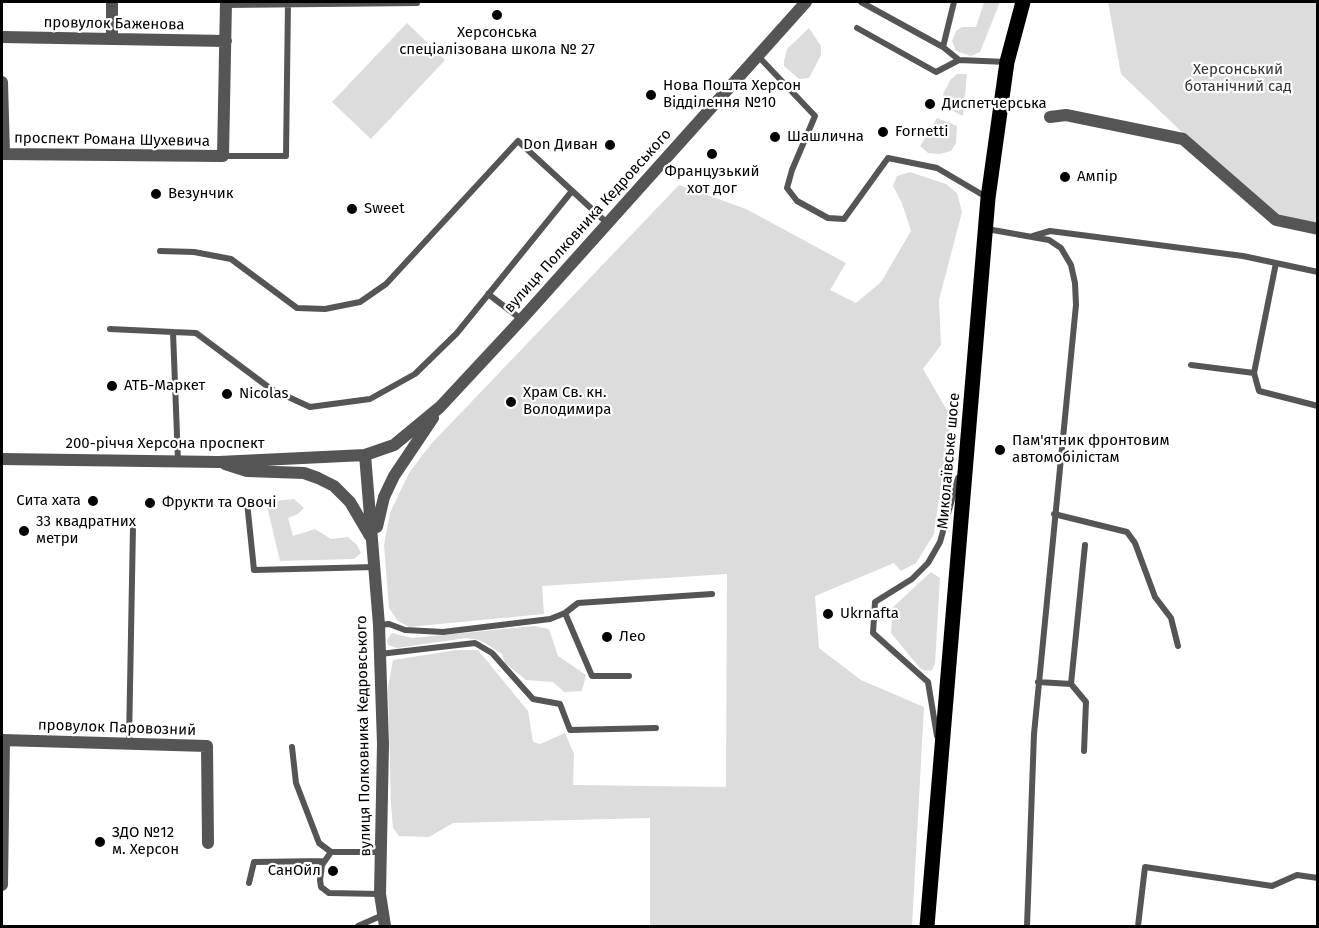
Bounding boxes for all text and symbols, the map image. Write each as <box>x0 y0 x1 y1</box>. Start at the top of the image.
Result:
marker: Херсонська спеціалізована школа № 27 <box>490 8 504 22</box>
street label: провулок Баженова <box>43 14 185 34</box>
place label: Херсонська спеціалізована школа № 27 <box>399 24 595 59</box>
park label: Херсонський ботанічний сад <box>1184 61 1292 96</box>
place label: Нова Пошта Херсон Відділення №10 <box>663 77 801 112</box>
marker: Нова Пошта Херсон Відділення №10 <box>644 88 658 102</box>
place label: Диспетчерська <box>942 95 1047 113</box>
marker: Диспетчерська <box>923 97 937 111</box>
place label: Fornetti <box>895 123 948 141</box>
street label: вулиця Полковника Кедровського <box>501 125 675 317</box>
marker: Fornetti <box>876 125 890 139</box>
place label: Шашлична <box>787 128 864 146</box>
street label: проспект Романа Шухевича <box>14 129 210 151</box>
marker: Шашлична <box>768 130 782 144</box>
place label: Don Диван <box>523 136 598 154</box>
marker: Don Диван <box>603 138 617 152</box>
marker: Французький хот дог <box>705 147 719 161</box>
place label: Французький хот дог <box>664 163 760 198</box>
place label: Ампір <box>1077 168 1118 186</box>
marker: Ампір <box>1058 170 1072 184</box>
place label: Везунчик <box>168 185 234 203</box>
marker: Везунчик <box>149 187 163 201</box>
place label: Sweet <box>364 200 405 218</box>
marker: Sweet <box>345 202 359 216</box>
place label: АТБ-Маркет <box>124 377 205 395</box>
marker: АТБ-Маркет <box>105 379 119 393</box>
place label: Храм Св. кн. Володимира <box>523 384 611 419</box>
place label: Nicolas <box>239 385 288 403</box>
marker: Nicolas <box>220 387 234 401</box>
street label: Миколаївське шосе <box>934 392 964 530</box>
marker: Храм Св. кн. Володимира <box>504 395 518 409</box>
place label: Пам'ятник фронтовим автомобілістам <box>1012 432 1169 467</box>
street label: 200-річчя Херсона проспект <box>65 435 265 453</box>
marker: Пам'ятник фронтовим автомобілістам <box>993 443 1007 457</box>
place label: Сита хата <box>16 492 81 510</box>
marker: Сита хата <box>86 494 100 508</box>
place label: Фрукти та Овочі <box>162 494 276 512</box>
marker: Фрукти та Овочі <box>143 496 157 510</box>
place label: 33 квадратних метри <box>36 513 136 548</box>
marker: 33 квадратних метри <box>17 524 31 538</box>
place label: Ukrnafta <box>840 605 899 623</box>
marker: Ukrnafta <box>821 607 835 621</box>
street label: вулиця Полковника Кедровського <box>353 615 375 857</box>
place label: Лео <box>619 628 646 646</box>
marker: Лео <box>600 630 614 644</box>
street label: провулок Паровозний <box>38 716 196 740</box>
place label: ЗДО №12 м. Херсон <box>112 824 179 859</box>
marker: ЗДО №12 м. Херсон <box>93 835 107 849</box>
place label: СанОйл <box>268 862 321 880</box>
marker: СанОйл <box>326 864 340 878</box>

